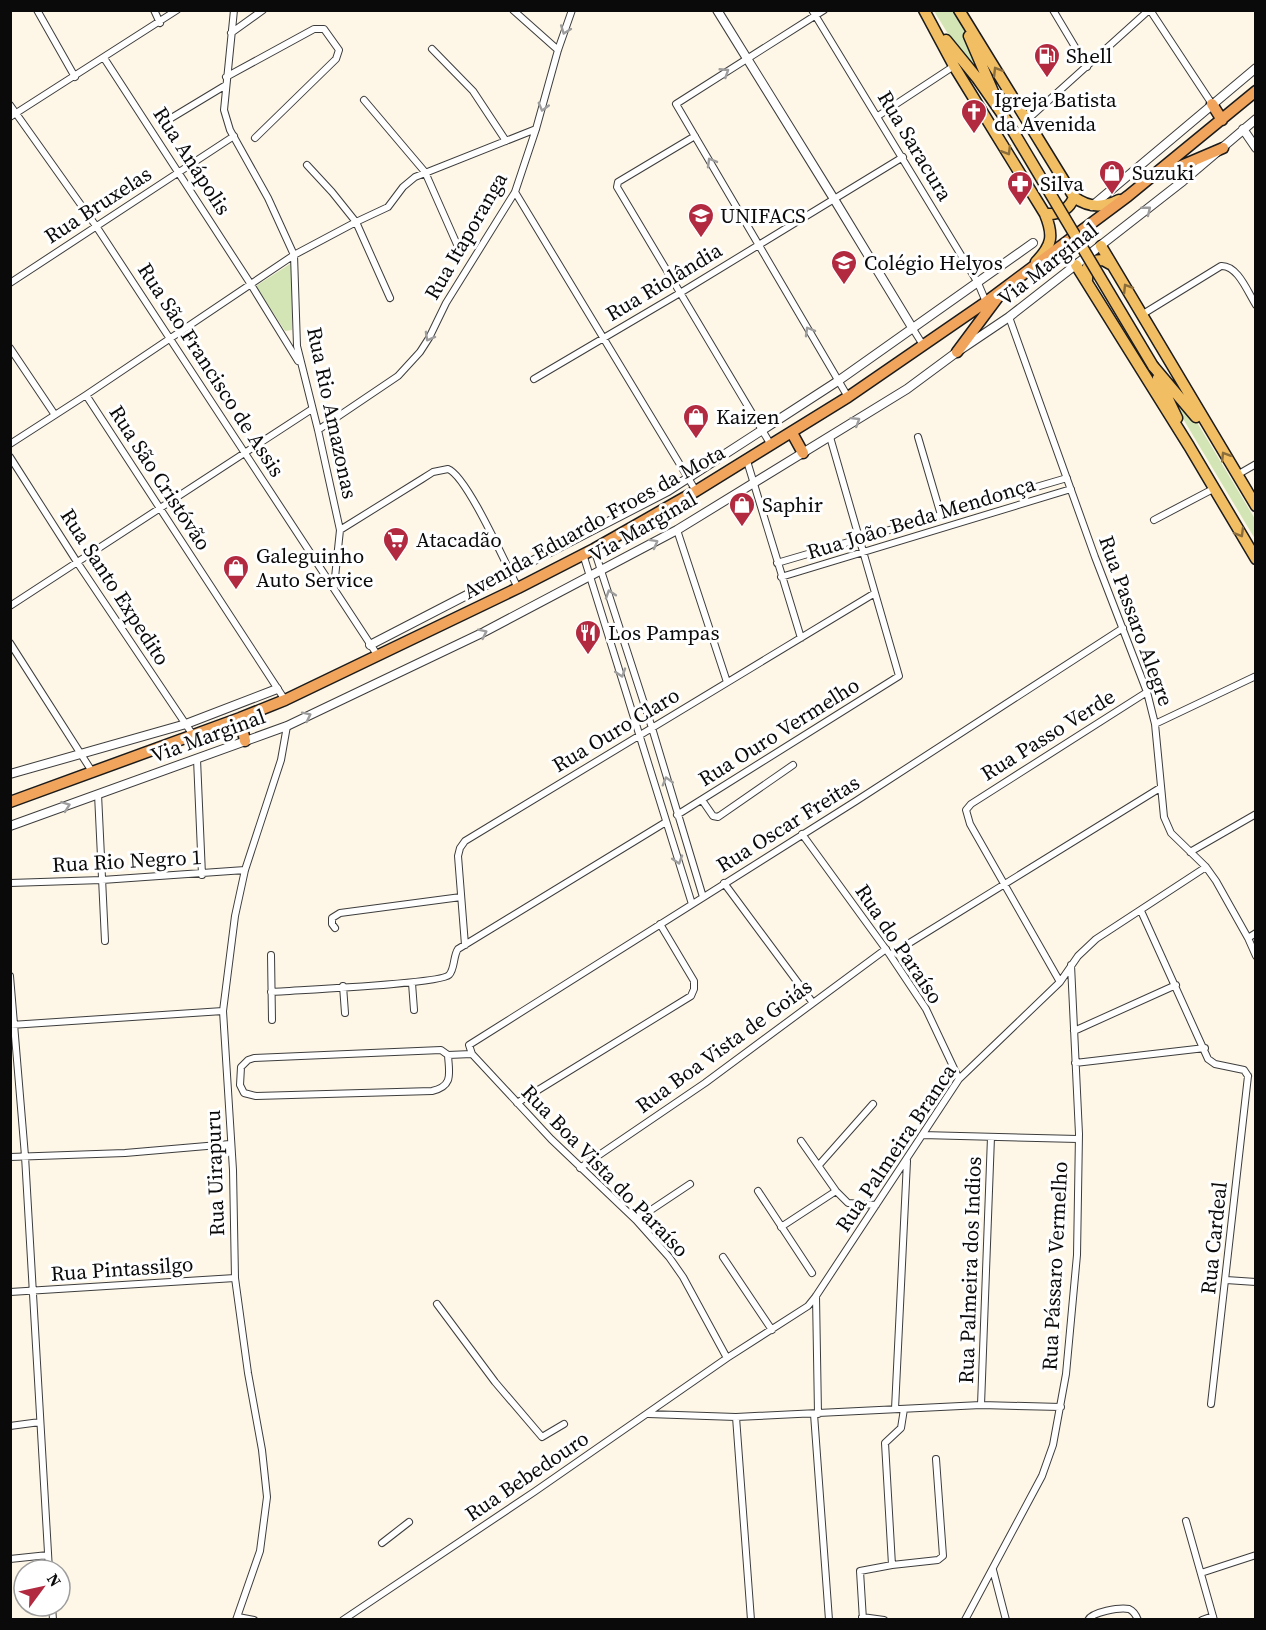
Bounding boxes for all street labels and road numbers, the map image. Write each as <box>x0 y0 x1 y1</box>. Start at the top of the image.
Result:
street label: Rua Saracura <box>871 85 960 207</box>
street label: Rua Anápolis <box>147 101 238 220</box>
street label: Rua Bruxelas <box>38 159 157 250</box>
street label: Rua Itaporanga <box>417 166 514 305</box>
street label: Via Marginal <box>992 215 1104 312</box>
street label: Rua Riolândia <box>600 235 727 328</box>
street label: Rua São Francisco de Assis <box>131 257 292 483</box>
street label: Rua Rio Amazonas <box>300 324 365 501</box>
street label: Rua São Cristóvão <box>103 400 218 556</box>
street label: Avenida Eduardo Froes da Mota <box>458 437 730 606</box>
street label: Rua João Beda Mendonça <box>803 469 1039 566</box>
street label: Via Marginal <box>584 484 702 569</box>
street label: Rua Santo Expedito <box>54 503 177 671</box>
street label: Rua Passaro Alegre <box>1092 532 1181 710</box>
street label: Rua Ouro Vermelho <box>693 670 865 793</box>
street label: Rua Ouro Claro <box>547 680 685 779</box>
street label: Rua Passo Verde <box>975 682 1120 787</box>
street label: Via Marginal <box>147 701 269 770</box>
street label: Rua Oscar Freitas <box>711 768 865 879</box>
street label: Rua Rio Negro 1 <box>51 842 203 879</box>
street label: Rua do Paraíso <box>849 878 950 1009</box>
street label: Rua Boa Vista de Goiás <box>630 972 818 1120</box>
street label: Rua Palmeira Branca <box>829 1058 963 1237</box>
street label: Rua Boa Vista do Paraíso <box>515 1078 696 1263</box>
street label: Rua Uirapuru <box>198 1109 231 1237</box>
street label: Rua Palmeira dos Indios <box>951 1156 988 1384</box>
street label: Rua Pássaro Vermelho <box>1035 1161 1074 1371</box>
street label: Rua Cardeal <box>1193 1180 1234 1296</box>
street label: Rua Pintassilgo <box>50 1249 194 1288</box>
street label: Rua Bebedouro <box>459 1423 594 1528</box>

